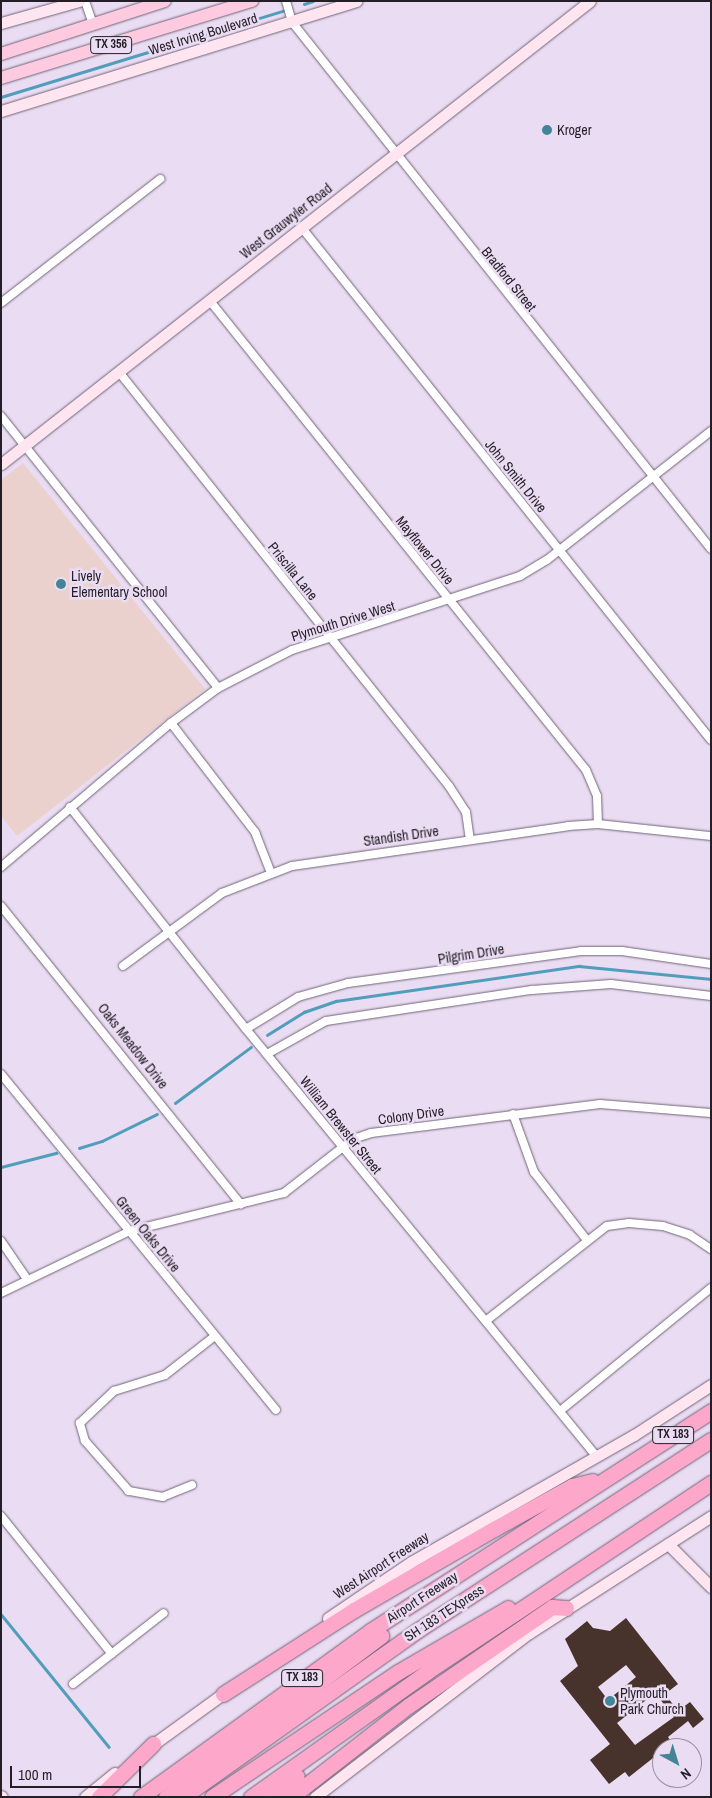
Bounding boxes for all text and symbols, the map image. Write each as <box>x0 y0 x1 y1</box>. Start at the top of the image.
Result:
street label: West Irving Boulevard <box>147 9 259 59</box>
road number: TX 356 <box>90 36 132 54</box>
place label: Kroger <box>557 122 591 138</box>
marker: Kroger <box>541 124 553 136</box>
street label: West Grauwyler Road <box>237 180 335 262</box>
street label: Bradford Street <box>478 243 540 315</box>
street label: John Smith Drive <box>482 436 550 516</box>
street label: Mayflower Drive <box>392 512 458 588</box>
street label: Priscilla Lane <box>265 539 321 603</box>
place label: Lively Elementary School <box>71 568 167 600</box>
marker: Lively Elementary School <box>55 578 67 590</box>
street label: Plymouth Drive West <box>289 597 397 645</box>
street label: Standish Drive <box>362 822 440 850</box>
street label: Pilgrim Drive <box>437 940 505 968</box>
street label: Oaks Meadow Drive <box>94 1000 172 1092</box>
street label: William Brewster Street <box>297 1073 385 1177</box>
street label: Colony Drive <box>377 1102 445 1128</box>
street label: Green Oaks Drive <box>112 1193 184 1275</box>
road number: TX 183 <box>652 1426 694 1444</box>
street label: West Airport Freeway <box>330 1528 432 1602</box>
street label: Airport Freeway <box>383 1568 461 1626</box>
street label: SH 183 TEXpress <box>401 1581 487 1645</box>
road number: TX 183 <box>281 1669 323 1688</box>
place label: Plymouth Park Church <box>620 1685 684 1718</box>
marker: Plymouth Park Church <box>604 1695 616 1707</box>
north arrow <box>652 1738 702 1788</box>
scale bar <box>12 1756 144 1788</box>
text: 100 m <box>18 1764 52 1785</box>
text: N <box>677 1764 695 1783</box>

